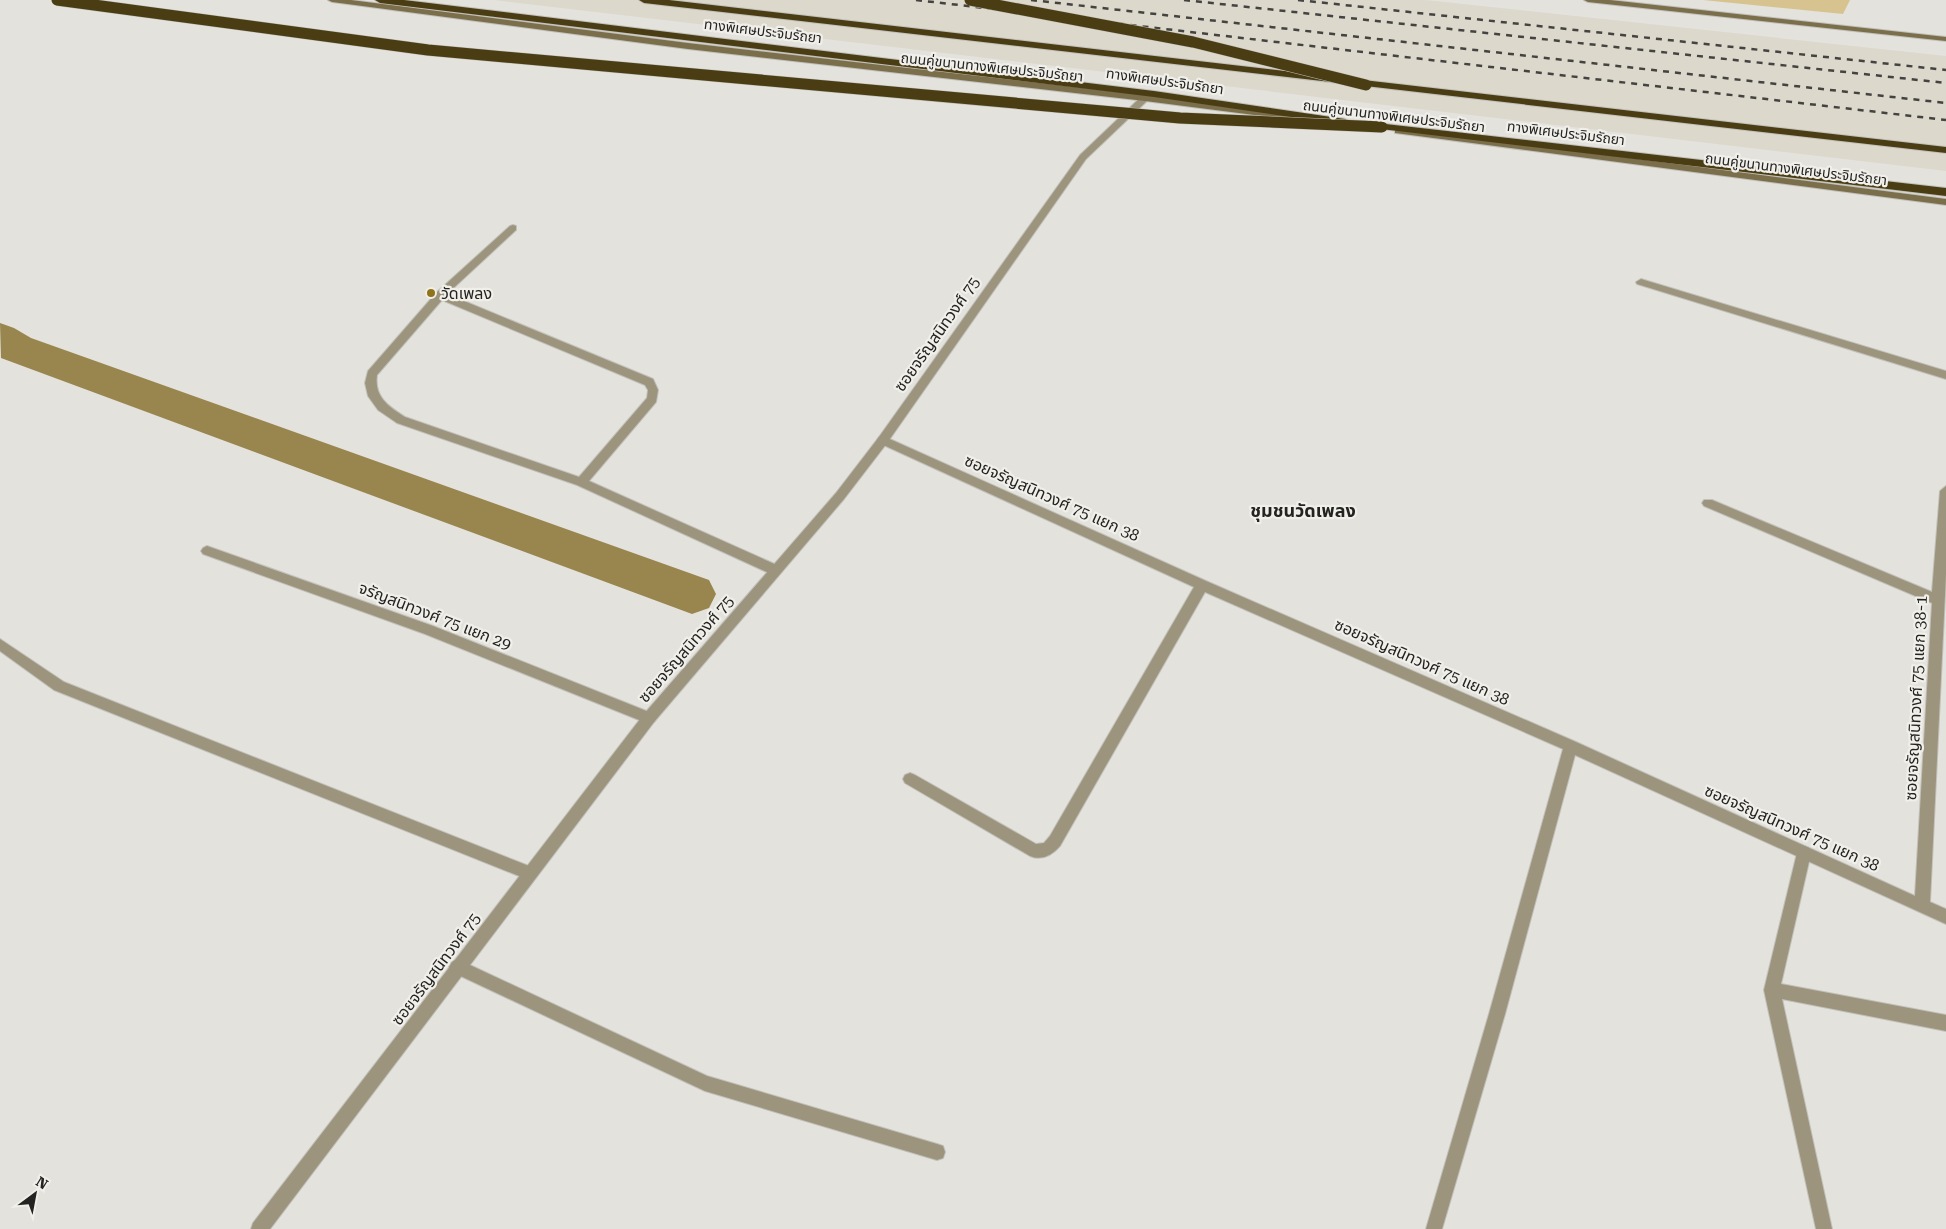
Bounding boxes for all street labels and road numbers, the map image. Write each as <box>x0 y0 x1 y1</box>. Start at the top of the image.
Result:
street label: ทางพิเศษประจิมรัถยา <box>703 16 823 46</box>
street label: ถนนคู่ขนานทางพิเศษประจิมรัถยา <box>900 49 1084 86</box>
street label: ทางพิเศษประจิมรัถยา <box>1105 65 1225 97</box>
street label: ถนนคู่ขนานทางพิเศษประจิมรัถยา <box>1302 97 1486 136</box>
street label: ทางพิเศษประจิมรัถยา <box>1506 118 1626 148</box>
street label: ถนนคู่ขนานทางพิเศษประจิมรัถยา <box>1704 150 1888 189</box>
street label: ซอยจรัญสนิทวงศ์ 75 <box>890 273 984 395</box>
street label: ซอยจรัญสนิทวงศ์ 75 แยก 38 <box>962 451 1142 545</box>
street label: จรัญสนิทวงศ์ 75 แยก 29 <box>356 578 514 654</box>
street label: ซอยจรัญสนิทวงศ์ 75 <box>634 592 738 706</box>
street label: ซอยจรัญสนิทวงศ์ 75 แยก 38-1 <box>1901 595 1931 801</box>
street label: ซอยจรัญสนิทวงศ์ 75 แยก 38 <box>1332 615 1512 709</box>
street label: ซอยจรัญสนิทวงศ์ 75 แยก 38 <box>1702 781 1882 875</box>
street label: ซอยจรัญสนิทวงศ์ 75 <box>388 909 484 1029</box>

